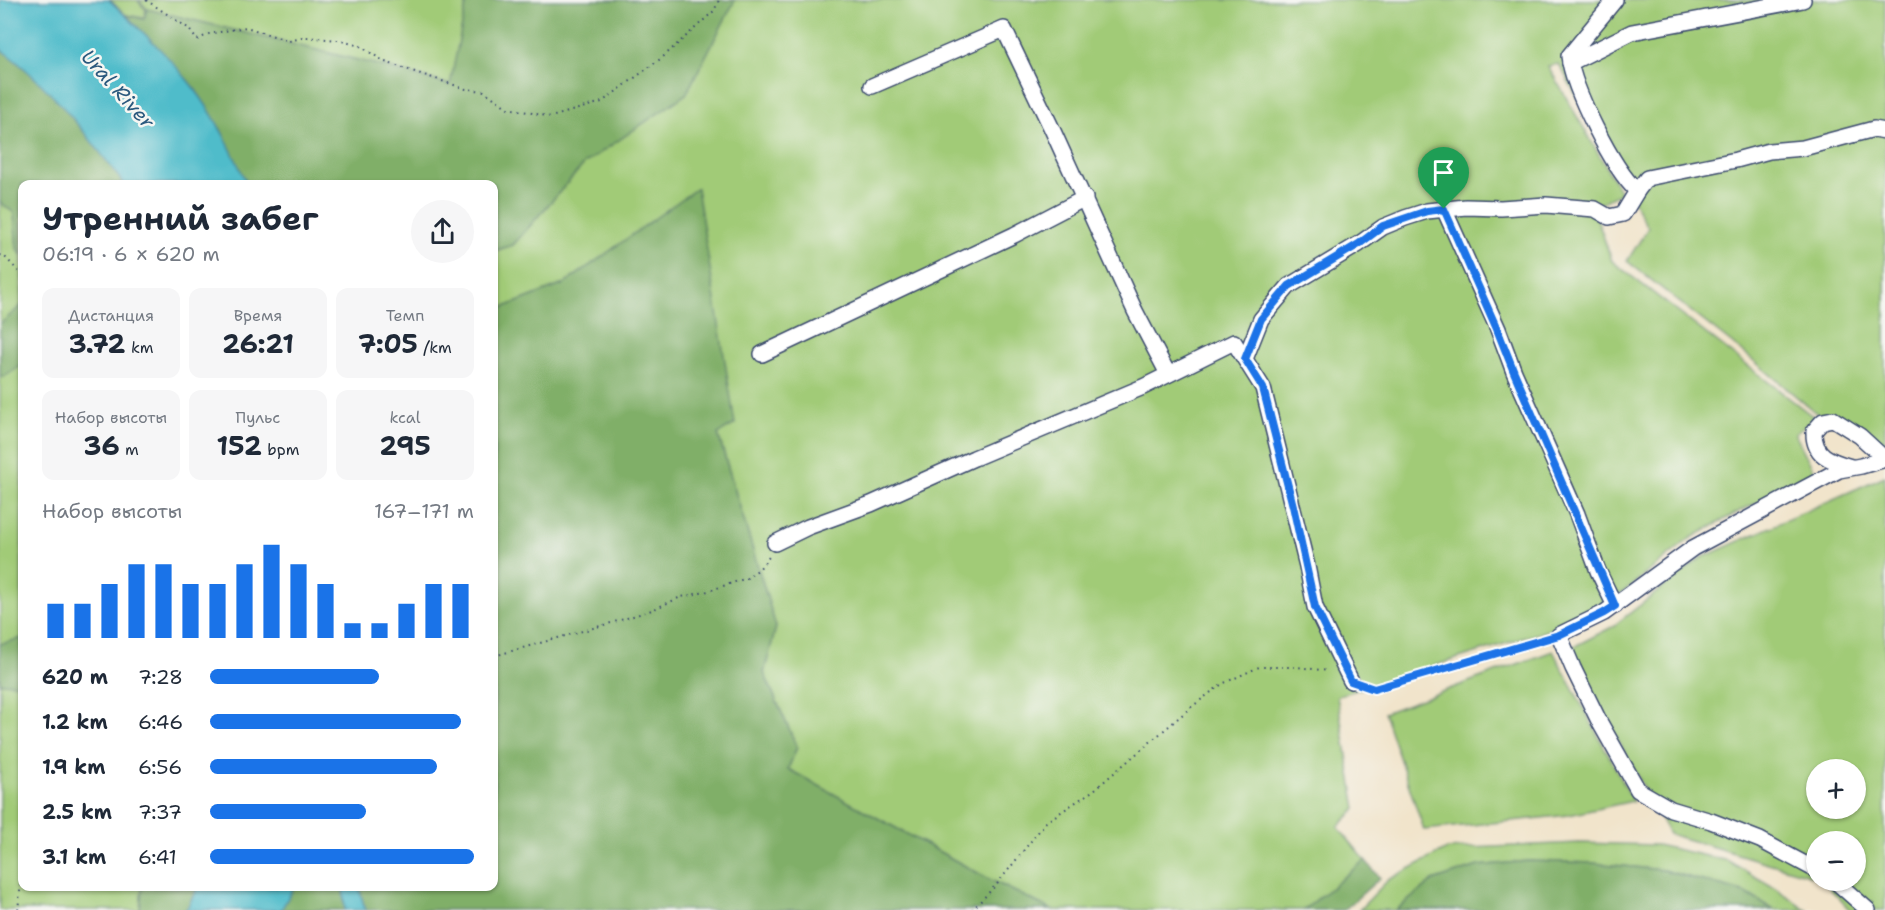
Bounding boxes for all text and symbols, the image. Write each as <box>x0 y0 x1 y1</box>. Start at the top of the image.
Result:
water label: Ural River <box>76 44 161 135</box>
pin <box>1418 147 1469 209</box>
icon: arrive <box>1427 156 1460 189</box>
text: Утренний забег <box>42 196 319 241</box>
button: share <box>411 200 474 263</box>
text: 06:19 · 6 × 620 m <box>42 241 220 267</box>
text: Дистанция <box>68 305 154 326</box>
text: Время <box>234 305 282 326</box>
text: Темп <box>386 305 424 326</box>
text: 3.72 <box>68 326 125 361</box>
text: 26:21 <box>222 326 294 361</box>
text: 7:05 <box>358 326 418 361</box>
text: km <box>125 337 154 358</box>
text: /km <box>418 337 452 358</box>
text: Набор высоты <box>55 407 167 428</box>
text: Пульс <box>236 407 280 428</box>
text: kcal <box>389 407 421 428</box>
text: 36 <box>83 428 120 463</box>
text: 152 <box>216 428 262 463</box>
text: 295 <box>379 428 431 463</box>
text: m <box>120 439 139 460</box>
text: bpm <box>262 439 300 460</box>
text: Набор высоты <box>42 498 182 524</box>
text: 167–171 m <box>374 498 474 524</box>
text: 620 m <box>42 664 108 690</box>
text: 7:28 <box>138 664 183 690</box>
text: 1.2 km <box>42 709 108 735</box>
text: 6:46 <box>138 709 183 735</box>
text: 1.9 km <box>42 754 105 780</box>
text: 6:56 <box>138 754 182 780</box>
map controls <box>1806 759 1866 891</box>
button: + <box>1806 759 1866 819</box>
text: 2.5 km <box>42 799 112 825</box>
text: 7:37 <box>138 799 182 825</box>
button: − <box>1806 831 1866 891</box>
text: 3.1 km <box>42 844 106 870</box>
text: 6:41 <box>138 844 177 870</box>

